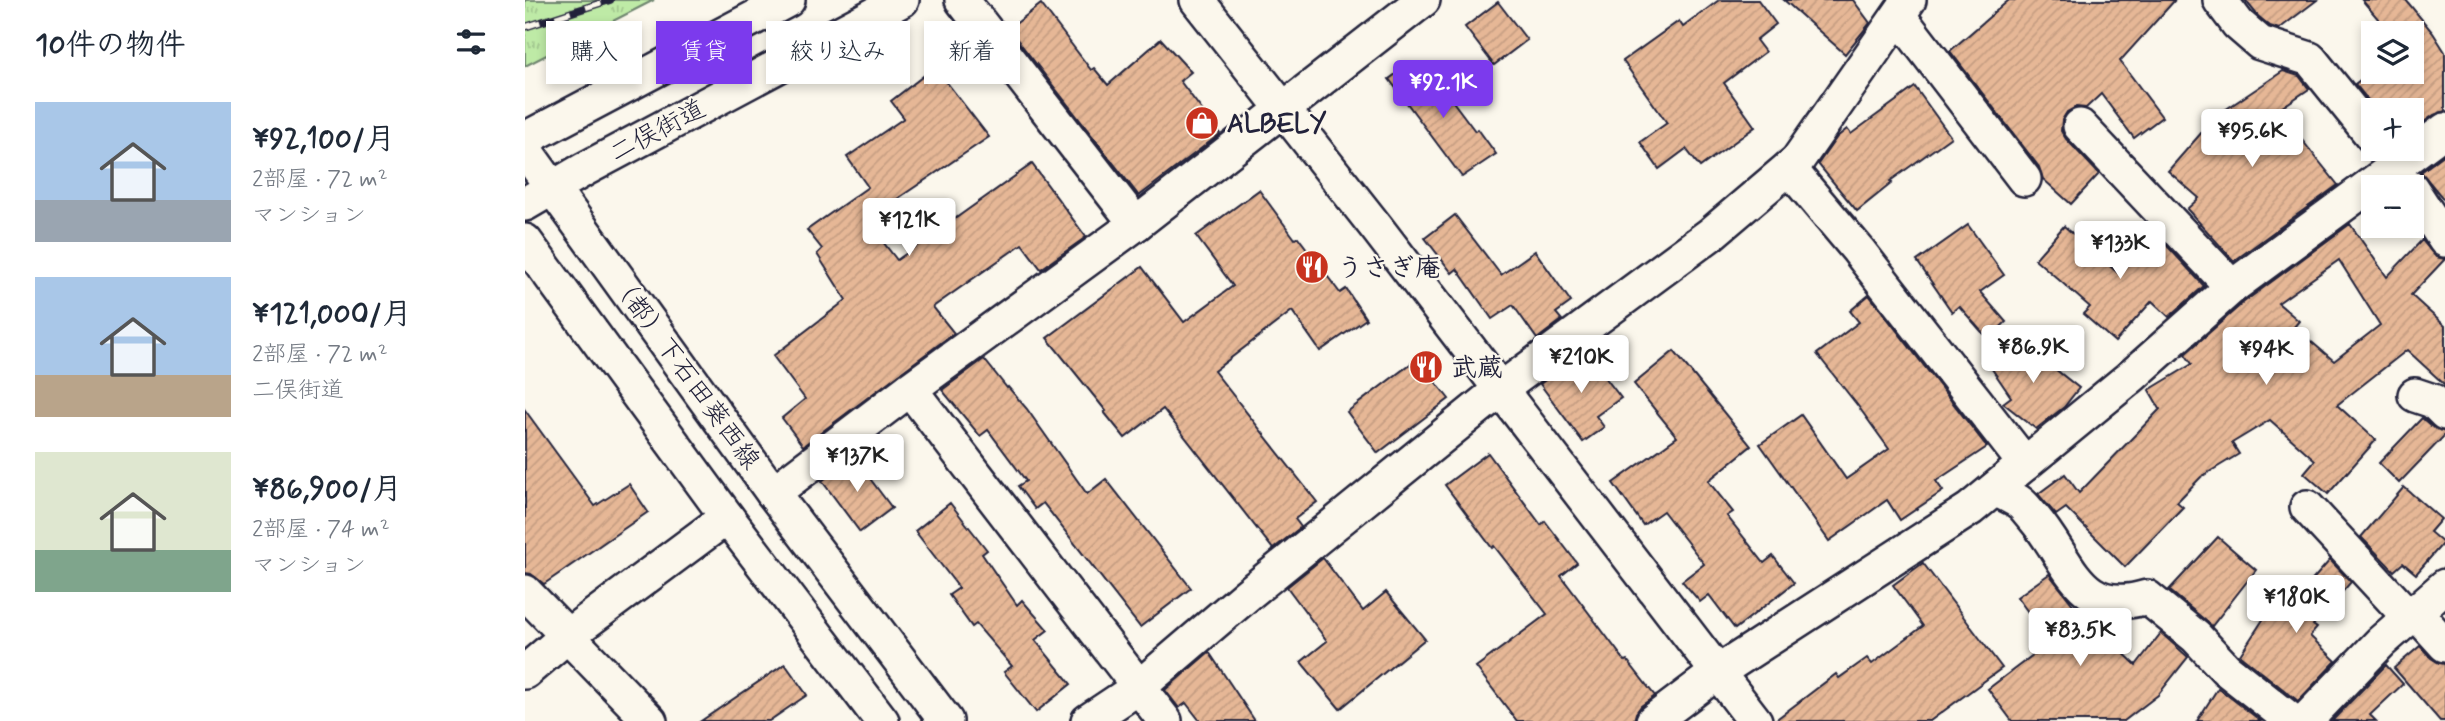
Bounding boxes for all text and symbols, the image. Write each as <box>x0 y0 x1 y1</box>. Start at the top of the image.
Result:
chip: 購入 <box>546 21 642 84</box>
chip: 賃貸 <box>656 21 752 84</box>
chip: 絞り込み <box>766 21 910 84</box>
chip: 新着 <box>924 21 1020 84</box>
map controls <box>2361 21 2424 238</box>
button: layers <box>2361 21 2424 84</box>
icon: filters <box>452 23 490 61</box>
text: 10件の物件 <box>35 26 186 65</box>
pin: ¥92.1K <box>1386 60 1500 120</box>
text: ¥92.1K <box>1409 68 1477 98</box>
street label: 二俣街道 <box>604 92 712 171</box>
button: + <box>2361 98 2424 161</box>
shop icon: ALBELY <box>1183 104 1221 142</box>
place label: ALBELY <box>1227 108 1327 142</box>
pin: ¥95.6K <box>2195 110 2309 169</box>
text: ¥95.6K <box>2217 117 2287 147</box>
text: ¥92,100/月 <box>252 120 395 159</box>
icon: home <box>91 130 175 214</box>
text: 2部屋 · 72 m² <box>252 165 388 195</box>
button: − <box>2361 175 2424 238</box>
pin: ¥121K <box>860 198 958 258</box>
text: マンション <box>252 201 366 231</box>
text: ¥121K <box>879 206 939 236</box>
pin: ¥133K <box>2071 222 2169 281</box>
text: ¥133K <box>2091 229 2149 259</box>
restaurant icon: うさぎ庵 <box>1293 248 1331 286</box>
place label: うさぎ庵 <box>1337 252 1441 286</box>
street label: （都）下石田葵西線 <box>602 268 767 477</box>
text: ¥121,000/月 <box>252 295 412 334</box>
icon: home <box>91 305 175 389</box>
pin: ¥86.9K <box>1976 326 2090 385</box>
pin: ¥94K <box>2225 328 2307 387</box>
text: ¥86.9K <box>1997 333 2069 363</box>
text: ¥94K <box>2239 335 2293 365</box>
pin: ¥210K <box>1532 336 1630 395</box>
text: 2部屋 · 72 m² <box>252 340 388 370</box>
text: ¥210K <box>1549 343 1613 373</box>
restaurant icon: 武蔵 <box>1407 348 1445 386</box>
place label: 武蔵 <box>1451 352 1503 386</box>
text: 二俣街道 <box>252 376 344 406</box>
pin: ¥137K <box>808 434 906 494</box>
text: ¥137K <box>826 442 888 472</box>
text: ¥86,900/月 <box>252 470 402 509</box>
icon: home <box>91 480 175 564</box>
text: 2部屋 · 74 m² <box>252 515 390 545</box>
text: マンション <box>252 551 366 581</box>
pin: ¥180K <box>2247 576 2345 635</box>
text: ¥180K <box>2263 583 2329 613</box>
pin: ¥83.5K <box>2023 608 2137 668</box>
text: ¥83.5K <box>2045 616 2115 646</box>

